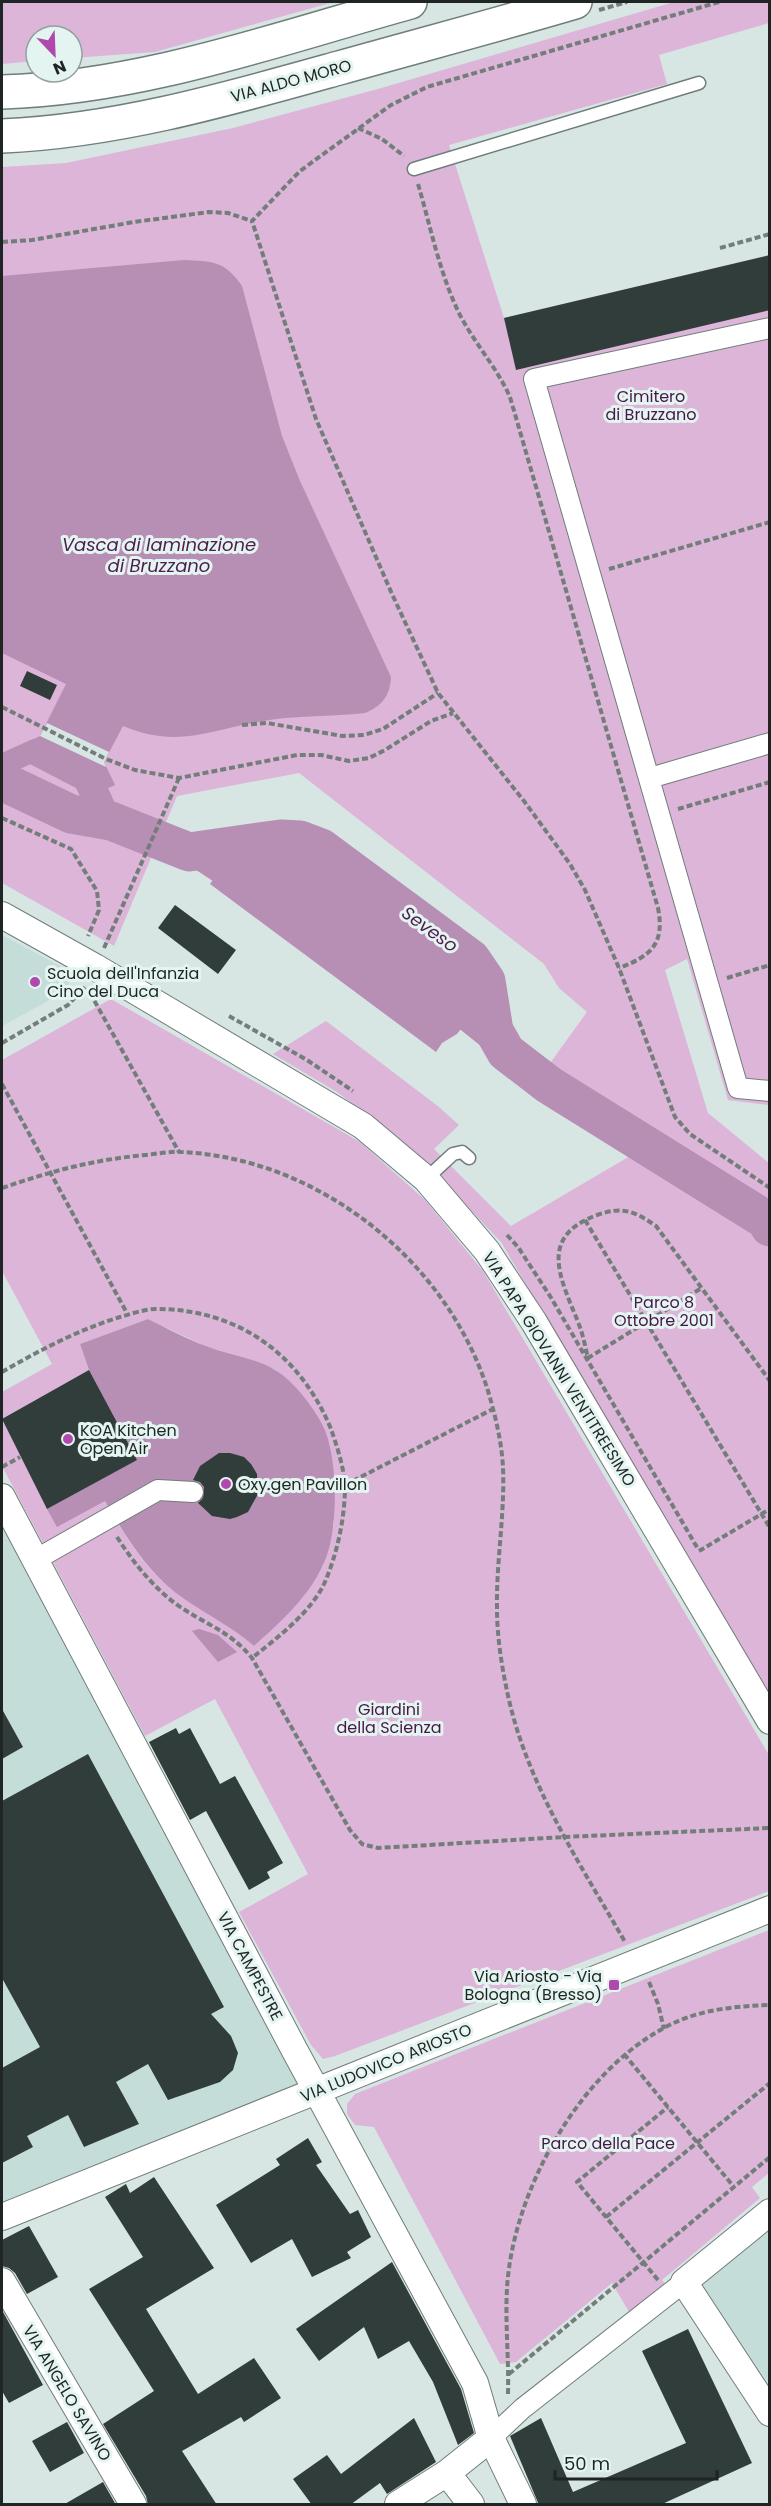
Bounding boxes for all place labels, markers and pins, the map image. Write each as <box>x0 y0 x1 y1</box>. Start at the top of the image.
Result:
place label: Scuola dell'Infanzia Cino del Duca <box>47 962 199 1003</box>
marker: Scuola dell'Infanzia Cino del Duca <box>28 975 42 989</box>
place label: KOA Kitchen Open Air <box>80 1419 177 1460</box>
marker: KOA Kitchen Open Air <box>61 1432 75 1446</box>
place label: Oxy.gen Pavillon <box>238 1473 367 1496</box>
marker: Oxy.gen Pavillon <box>219 1477 233 1491</box>
place label: Via Ariosto - Via Bologna (Bresso) <box>464 1965 602 2006</box>
marker: Via Ariosto - Via Bologna (Bresso) <box>607 1978 621 1992</box>

